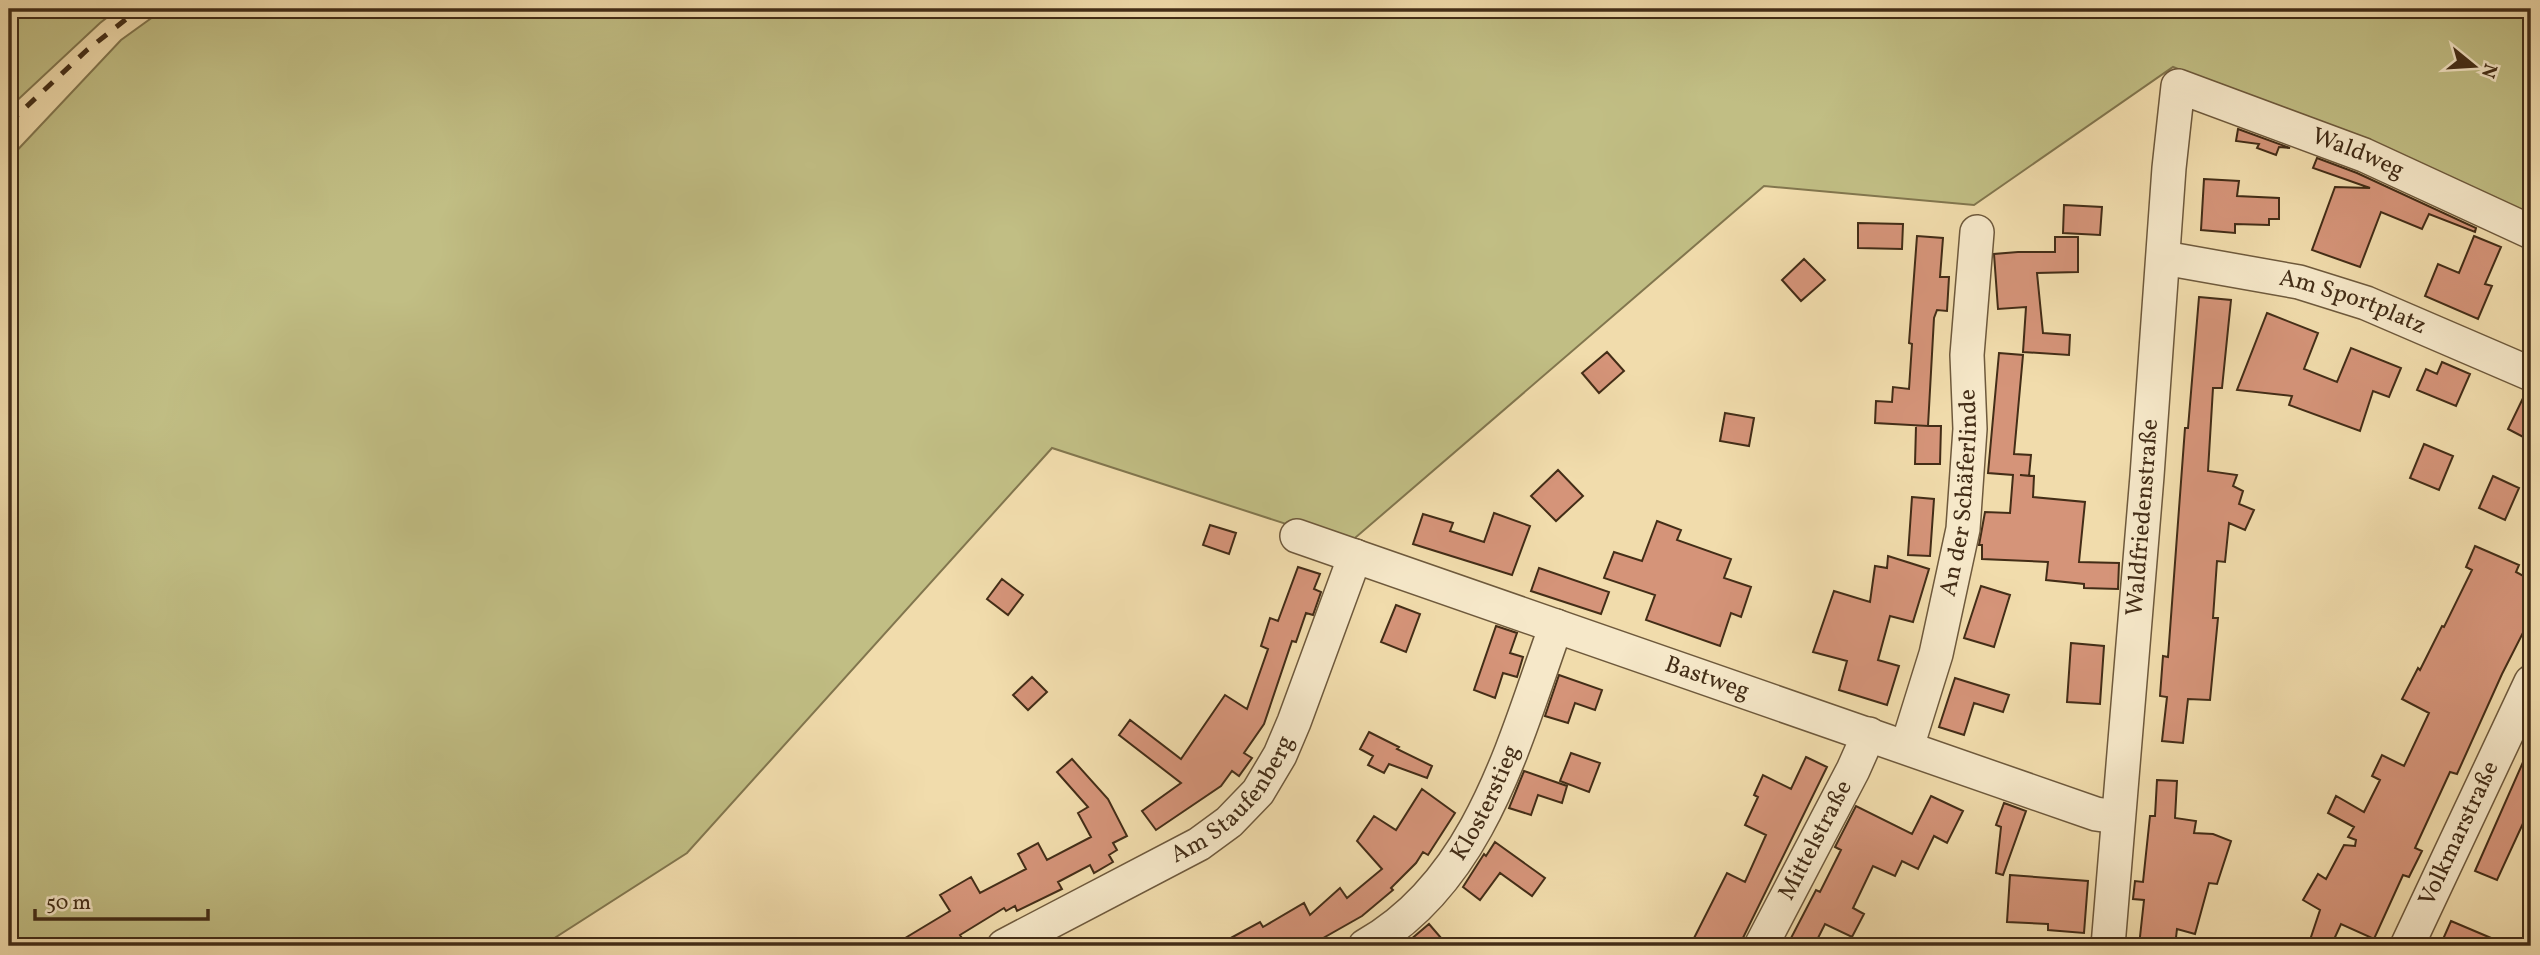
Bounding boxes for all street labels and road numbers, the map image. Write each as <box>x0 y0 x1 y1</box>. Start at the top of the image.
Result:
street label: Waldweg <box>2307 120 2410 188</box>
street label: Am Sportplatz <box>2276 262 2431 344</box>
street label: An der Schäferlinde <box>1932 388 1987 600</box>
street label: Waldfriedenstraße <box>2118 418 2168 617</box>
street label: Bastweg <box>1660 648 1754 709</box>
street label: Am Staufenberg <box>1165 730 1303 873</box>
street label: Klosterstieg <box>1443 740 1529 868</box>
street label: Volkmarstraße <box>2411 756 2508 912</box>
street label: Mittelstraße <box>1771 775 1862 906</box>

